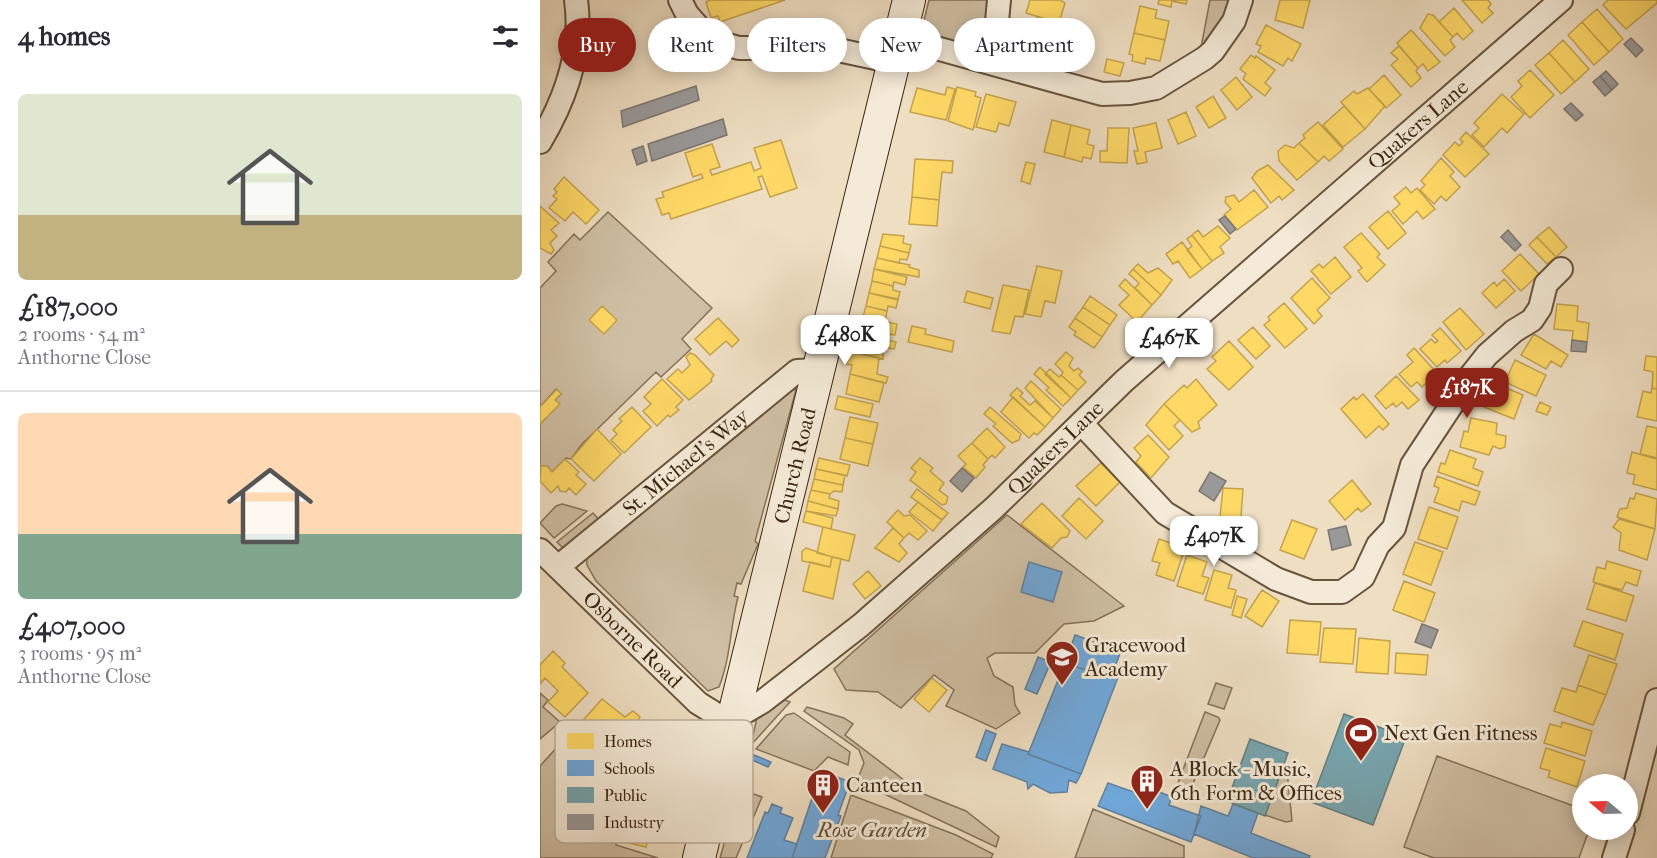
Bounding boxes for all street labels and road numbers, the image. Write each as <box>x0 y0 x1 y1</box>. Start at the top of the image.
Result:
street label: Quakers Lane <box>1363 75 1473 175</box>
street label: Quakers Lane <box>1002 396 1108 500</box>
street label: St. Michael's Way <box>618 403 754 521</box>
street label: Church Road <box>769 405 821 526</box>
street label: Osborne Road <box>578 586 688 693</box>

